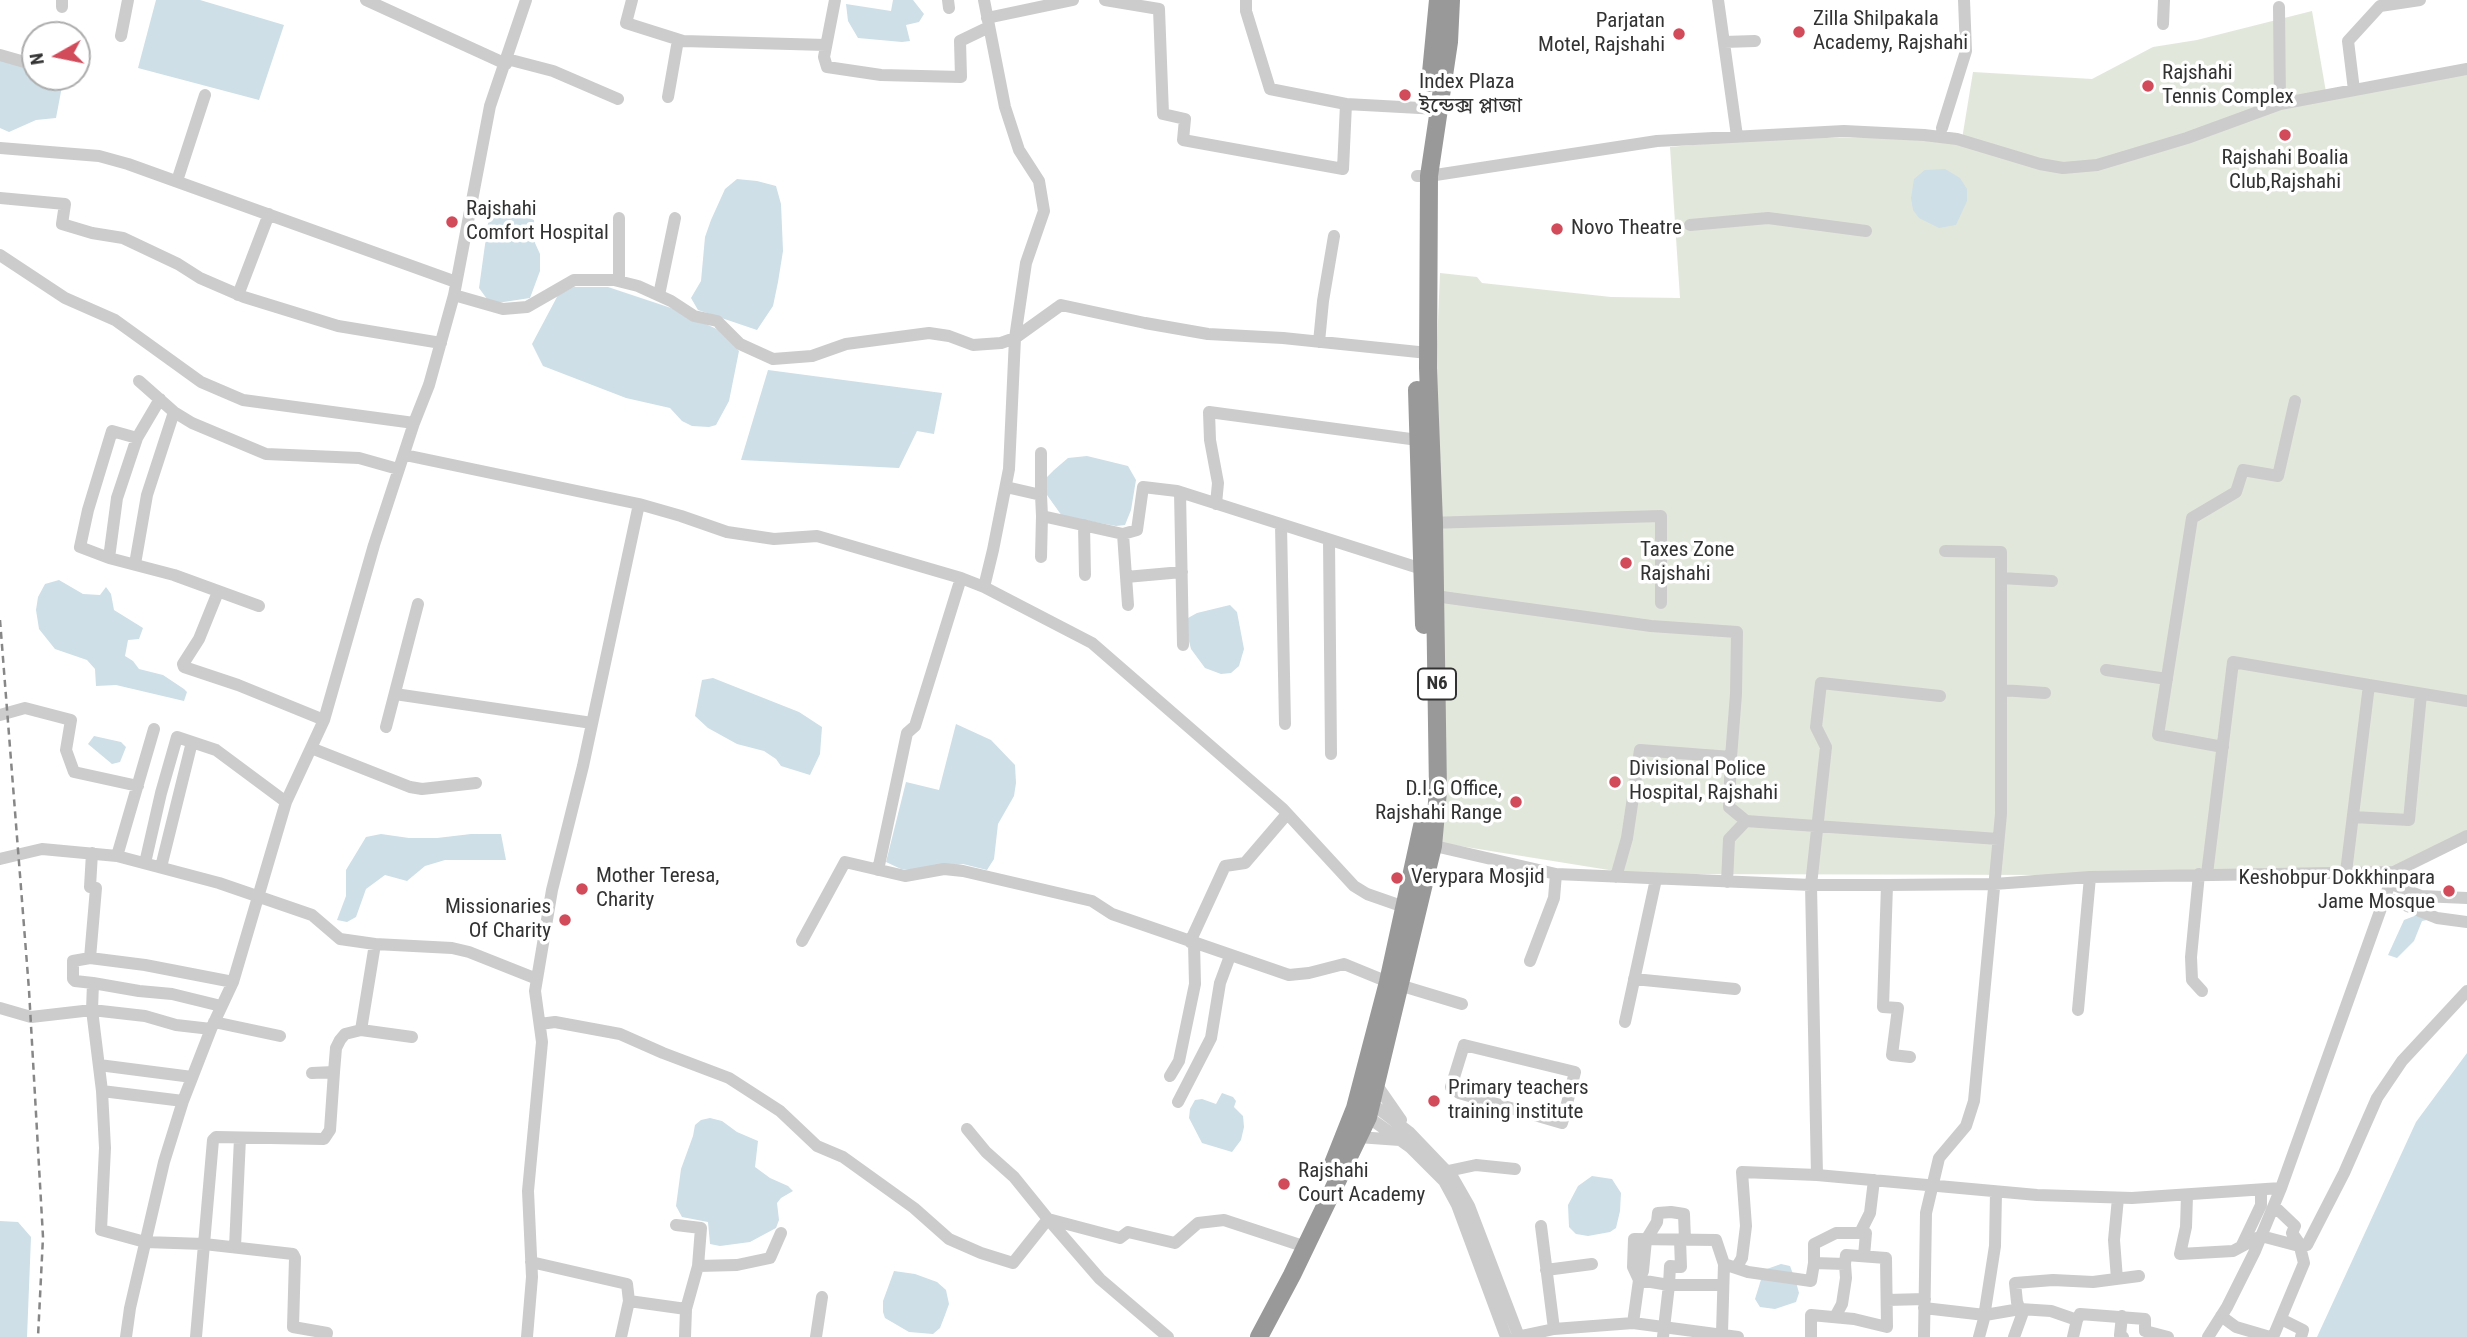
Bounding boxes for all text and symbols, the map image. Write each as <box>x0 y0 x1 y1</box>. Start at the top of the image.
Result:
place label: Zilla Shilpakala Academy, Rajshahi <box>1813 7 1968 57</box>
place label: Parjatan Motel, Rajshahi <box>1538 9 1665 59</box>
north arrow <box>21 21 91 91</box>
marker: Zilla Shilpakala Academy, Rajshahi <box>1791 24 1807 40</box>
marker: Parjatan Motel, Rajshahi <box>1671 26 1687 42</box>
text: N <box>24 52 49 67</box>
place label: Rajshahi Tennis Complex <box>2162 61 2294 111</box>
place label: Index Plaza ইন্ডেক্স প্লাজা <box>1419 70 1522 120</box>
marker: Rajshahi Tennis Complex <box>2140 78 2156 94</box>
marker: Index Plaza ইন্ডেক্স প্লাজা <box>1397 87 1413 103</box>
marker: Rajshahi Boalia Club,Rajshahi <box>2277 127 2293 143</box>
place label: Rajshahi Boalia Club,Rajshahi <box>2221 146 2349 196</box>
place label: Rajshahi Comfort Hospital <box>466 197 609 247</box>
marker: Rajshahi Comfort Hospital <box>444 214 460 230</box>
place label: Novo Theatre <box>1571 216 1682 242</box>
marker: Novo Theatre <box>1549 221 1565 237</box>
place label: Taxes Zone Rajshahi <box>1640 538 1734 588</box>
marker: Taxes Zone Rajshahi <box>1618 555 1634 571</box>
road number: N6 <box>1418 668 1456 699</box>
place label: Divisional Police Hospital, Rajshahi <box>1629 757 1778 807</box>
marker: Divisional Police Hospital, Rajshahi <box>1607 774 1623 790</box>
place label: D.I.G Office, Rajshahi Range <box>1375 777 1502 827</box>
marker: D.I.G Office, Rajshahi Range <box>1508 794 1524 810</box>
place label: Mother Teresa, Charity <box>596 864 719 914</box>
place label: Verypara Mosjid <box>1411 865 1545 891</box>
place label: Keshobpur Dokkhinpara Jame Mosque <box>2239 866 2435 916</box>
marker: Verypara Mosjid <box>1389 870 1405 886</box>
marker: Mother Teresa, Charity <box>574 881 590 897</box>
marker: Keshobpur Dokkhinpara Jame Mosque <box>2441 883 2457 899</box>
place label: Missionaries Of Charity <box>445 895 551 945</box>
marker: Missionaries Of Charity <box>557 912 573 928</box>
place label: Primary teachers training institute <box>1448 1076 1589 1126</box>
marker: Primary teachers training institute <box>1426 1093 1442 1109</box>
place label: Rajshahi Court Academy <box>1298 1159 1425 1209</box>
marker: Rajshahi Court Academy <box>1276 1176 1292 1192</box>

